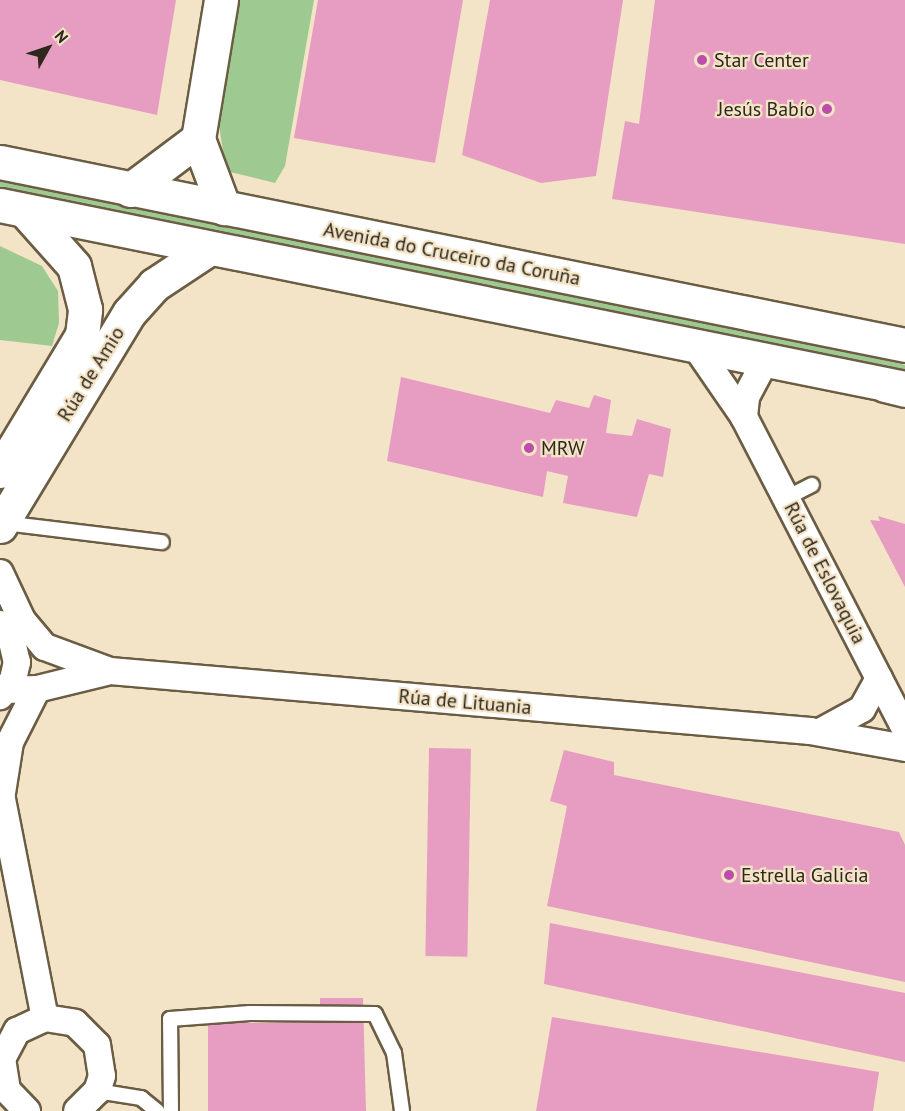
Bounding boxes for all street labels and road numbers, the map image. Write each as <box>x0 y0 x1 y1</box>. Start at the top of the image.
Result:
street label: Avenida do Cruceiro da Coruña <box>322 217 582 291</box>
street label: Rúa de Amio <box>52 322 130 426</box>
street label: Rúa de Eslovaquia <box>779 498 871 648</box>
street label: Rúa de Lituania <box>398 684 532 720</box>

